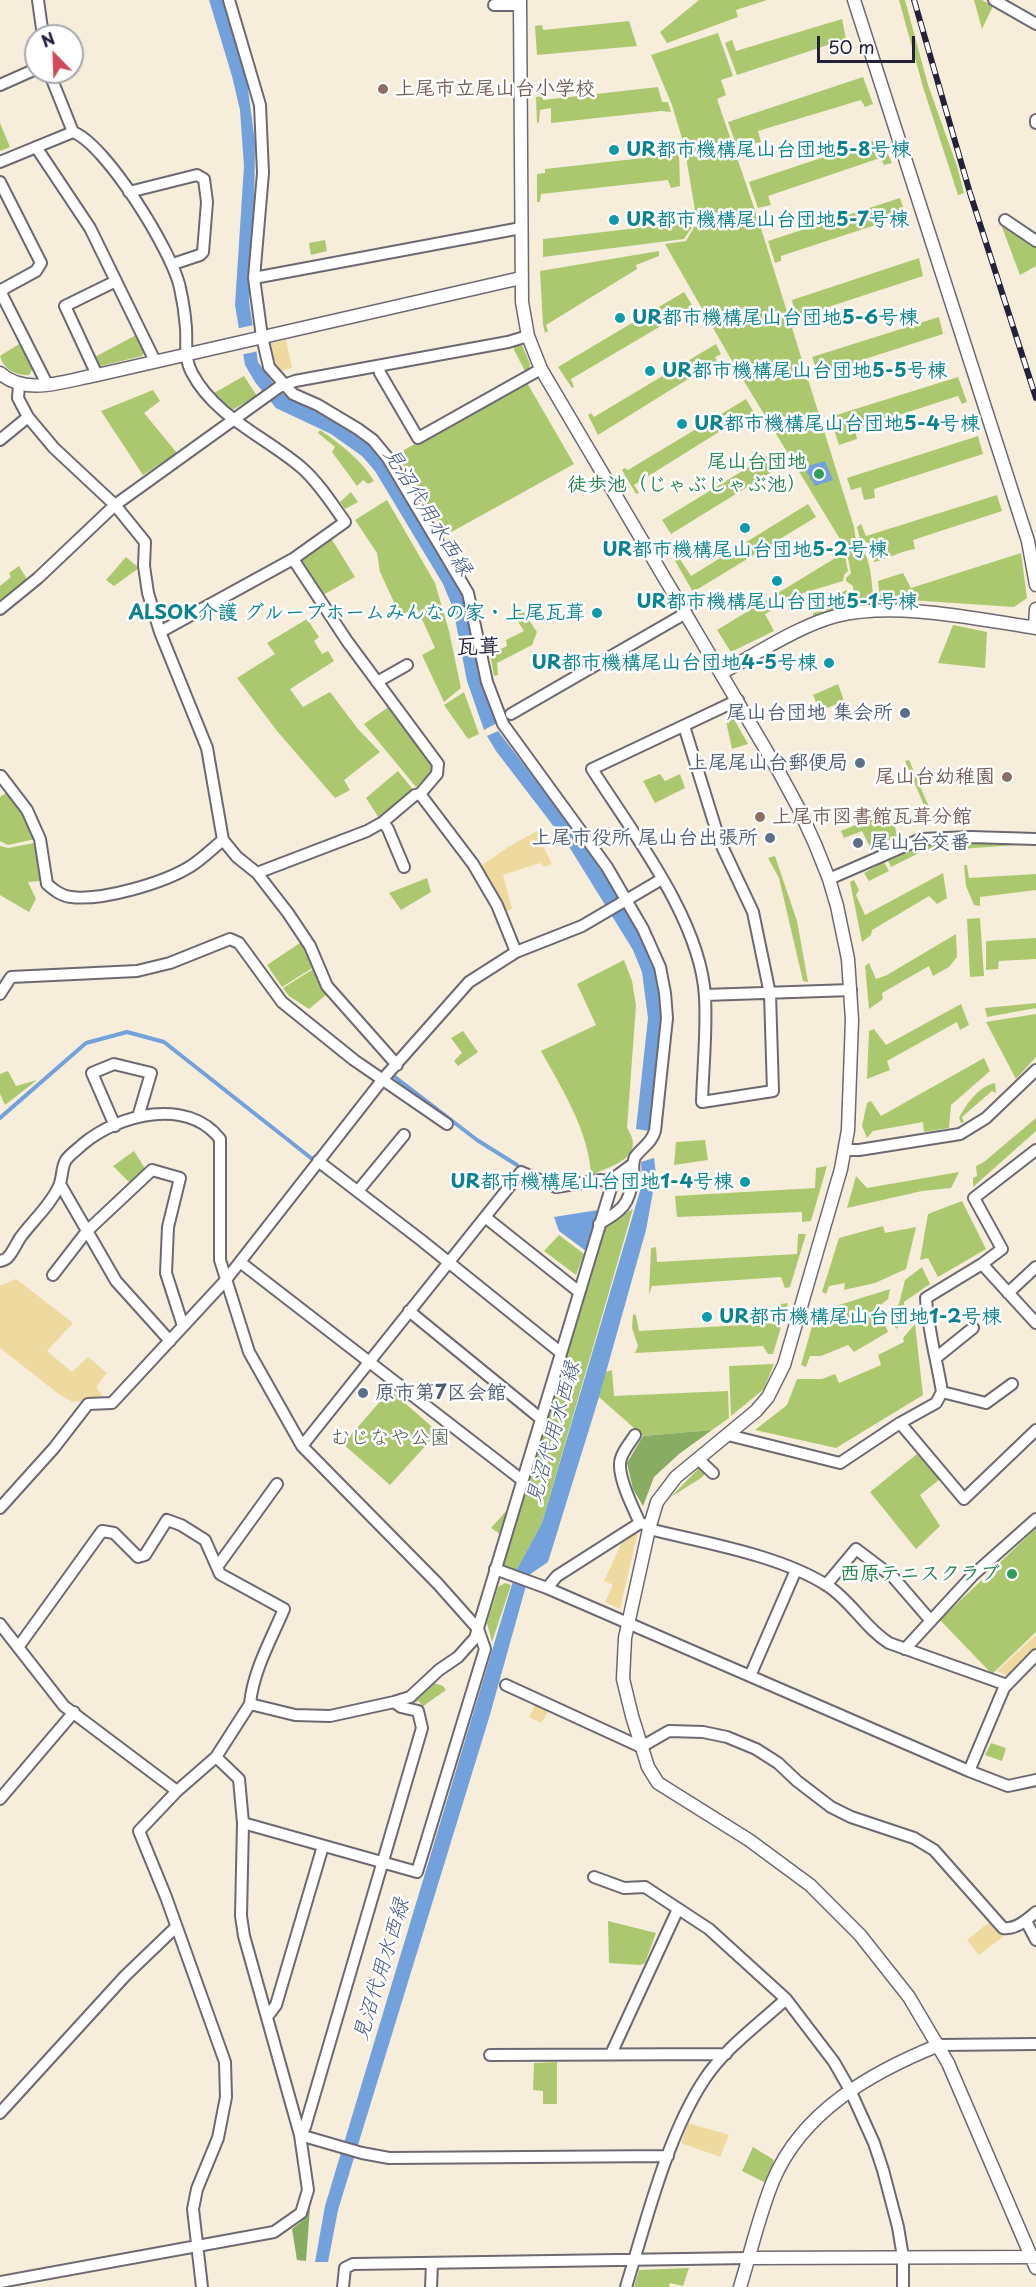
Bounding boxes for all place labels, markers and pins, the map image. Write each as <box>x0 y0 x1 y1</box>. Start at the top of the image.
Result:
place label: 上尾市立尾山台小学校 <box>395 77 595 101</box>
marker: 上尾市立尾山台小学校 <box>376 82 390 96</box>
place label: UR都市機構尾山台団地5-8号棟 <box>626 138 910 162</box>
marker: UR都市機構尾山台団地5-8号棟 <box>607 143 621 157</box>
place label: UR都市機構尾山台団地5-7号棟 <box>626 208 909 232</box>
marker: UR都市機構尾山台団地5-7号棟 <box>607 213 621 227</box>
place label: UR都市機構尾山台団地5-6号棟 <box>632 306 918 330</box>
marker: UR都市機構尾山台団地5-6号棟 <box>613 311 627 325</box>
place label: UR都市機構尾山台団地5-5号棟 <box>662 359 947 383</box>
marker: UR都市機構尾山台団地5-5号棟 <box>643 364 657 378</box>
place label: UR都市機構尾山台団地5-4号棟 <box>694 412 980 436</box>
marker: UR都市機構尾山台団地5-4号棟 <box>675 417 689 431</box>
place label: 尾山台団地 徒歩池（じゃぶじゃぶ池） <box>567 450 807 497</box>
marker: 尾山台団地 徒歩池（じゃぶじゃぶ池） <box>812 467 826 481</box>
marker: UR都市機構尾山台団地5-2号棟 <box>738 521 752 535</box>
place label: UR都市機構尾山台団地5-2号棟 <box>602 538 888 562</box>
marker: UR都市機構尾山台団地5-1号棟 <box>770 574 784 588</box>
place label: UR都市機構尾山台団地5-1号棟 <box>636 590 918 614</box>
place label: ALSOK介護 グループホームみんなの家・上尾瓦葺 <box>128 601 585 625</box>
marker: ALSOK介護 グループホームみんなの家・上尾瓦葺 <box>590 606 604 620</box>
place label: UR都市機構尾山台団地4-5号棟 <box>531 651 817 675</box>
marker: UR都市機構尾山台団地4-5号棟 <box>822 656 836 670</box>
place label: 尾山台団地 集会所 <box>727 701 893 725</box>
marker: 尾山台団地 集会所 <box>898 706 912 720</box>
place label: 上尾尾山台郵便局 <box>688 751 848 775</box>
marker: 上尾尾山台郵便局 <box>853 756 867 770</box>
place label: 尾山台幼稚園 <box>875 765 995 789</box>
marker: 尾山台幼稚園 <box>1000 770 1014 784</box>
place label: 上尾市図書館瓦葺分館 <box>772 805 972 829</box>
marker: 上尾市図書館瓦葺分館 <box>753 810 767 824</box>
place label: 上尾市役所 尾山台出張所 <box>532 826 758 850</box>
marker: 上尾市役所 尾山台出張所 <box>763 831 777 845</box>
place label: 尾山台交番 <box>870 831 970 855</box>
marker: 尾山台交番 <box>851 836 865 850</box>
place label: UR都市機構尾山台団地1-4号棟 <box>450 1170 733 1194</box>
marker: UR都市機構尾山台団地1-4号棟 <box>738 1175 752 1189</box>
place label: UR都市機構尾山台団地1-2号棟 <box>719 1305 1001 1329</box>
marker: UR都市機構尾山台団地1-2号棟 <box>700 1310 714 1324</box>
place label: 原市第7区会館 <box>375 1381 506 1405</box>
marker: 原市第7区会館 <box>356 1386 370 1400</box>
place label: 西原テニスクラブ <box>840 1562 1000 1586</box>
marker: 西原テニスクラブ <box>1005 1567 1019 1581</box>

